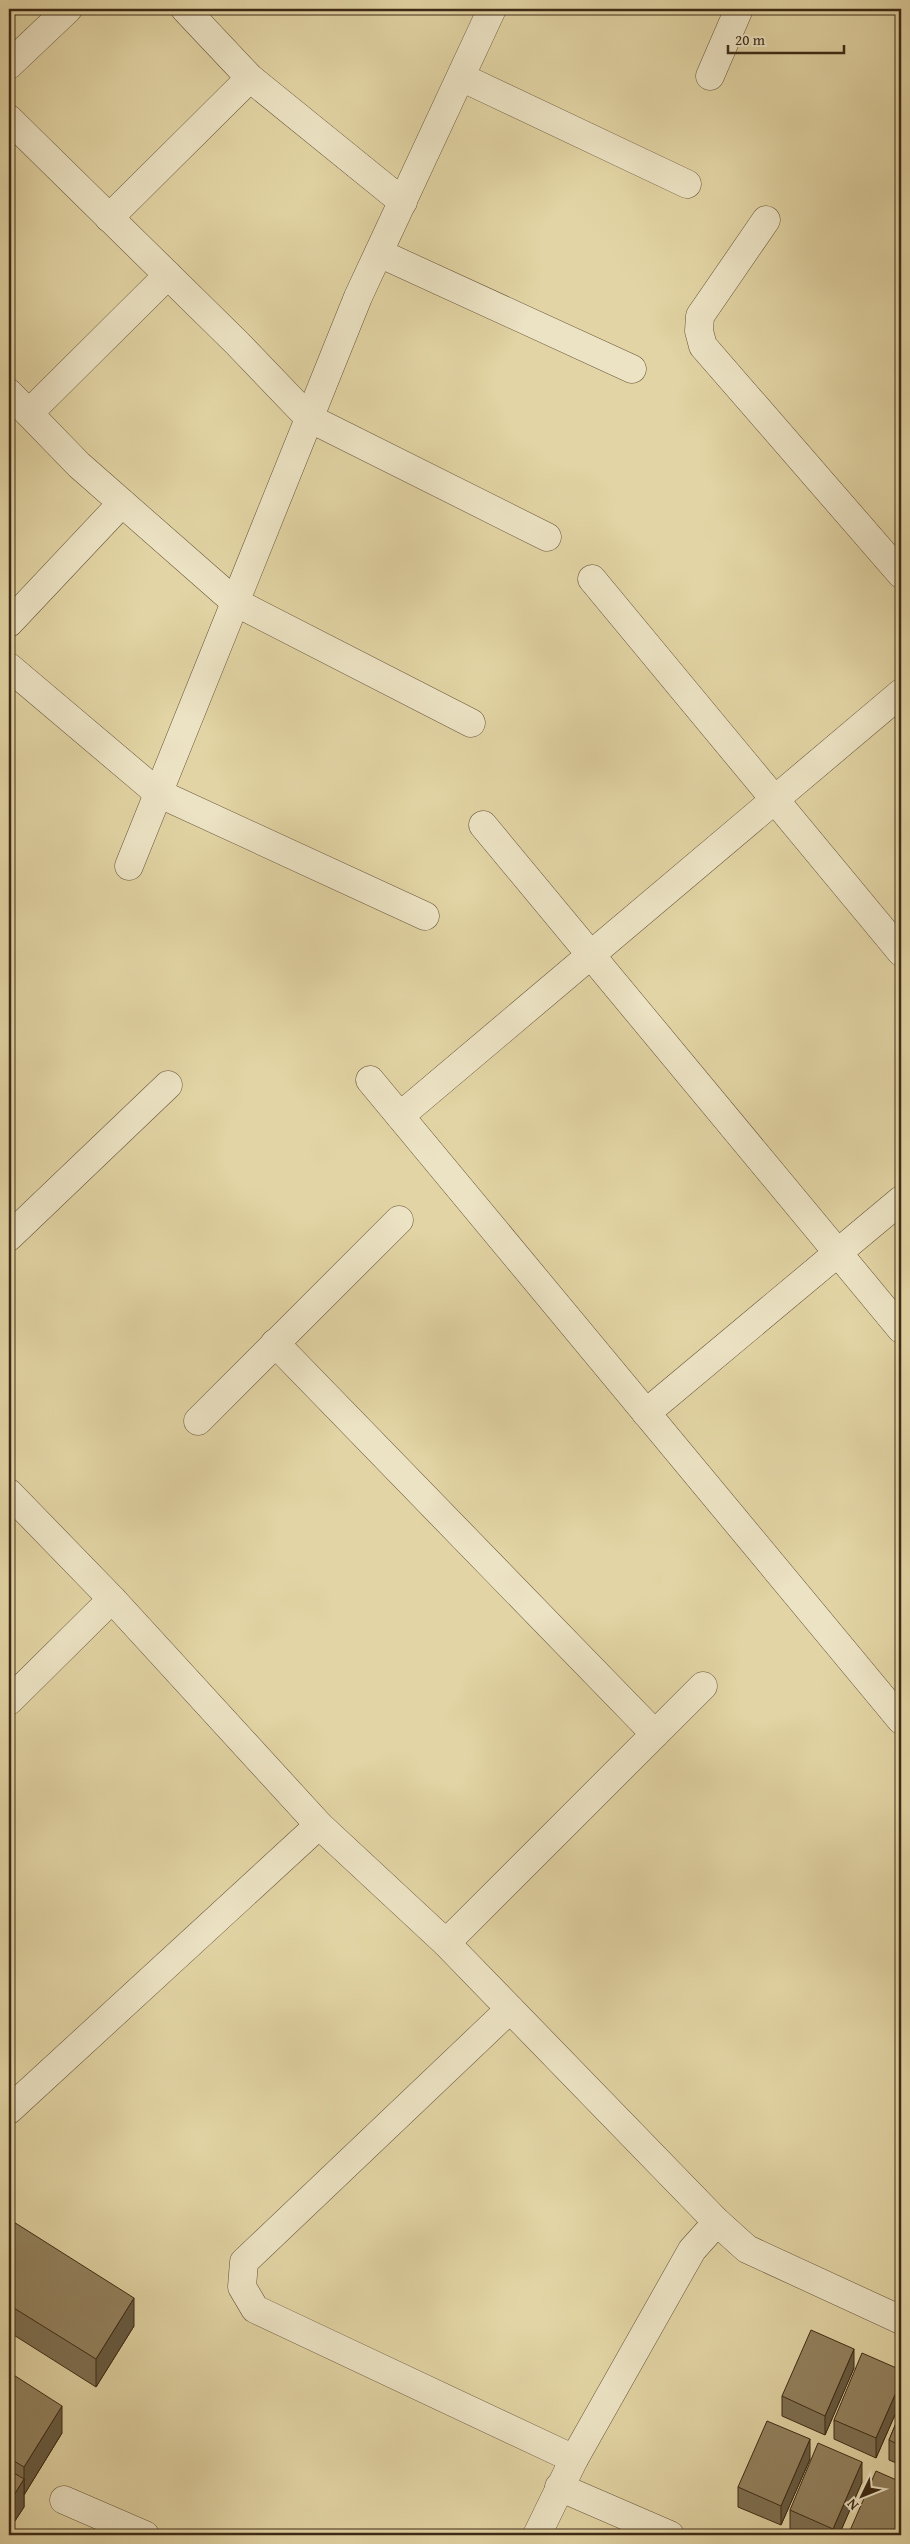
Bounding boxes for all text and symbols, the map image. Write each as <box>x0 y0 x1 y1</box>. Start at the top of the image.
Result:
scale bar <box>728 22 844 54</box>
text: 20 m <box>735 29 766 50</box>
north arrow <box>838 2472 888 2522</box>
text: N <box>842 2494 863 2515</box>

